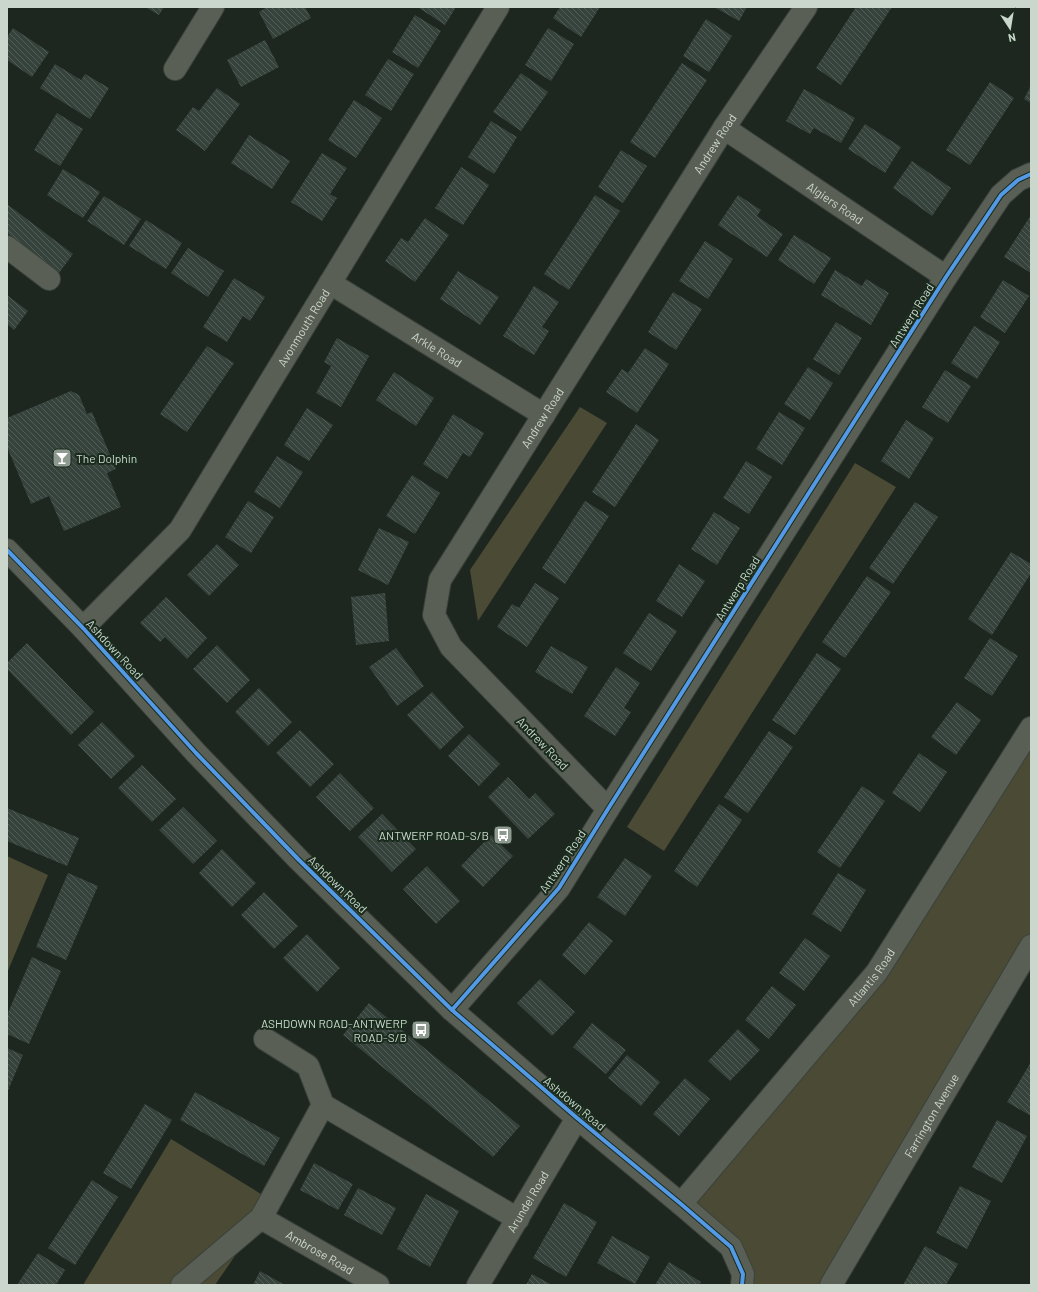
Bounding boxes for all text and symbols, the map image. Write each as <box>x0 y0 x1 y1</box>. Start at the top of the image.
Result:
north arrow <box>990 8 1030 48</box>
text: N <box>1007 31 1017 45</box>
street label: Andrew Road <box>690 111 739 176</box>
street label: Algiers Road <box>804 179 866 227</box>
street label: Antwerp Road <box>886 280 936 350</box>
street label: Avonmouth Road <box>274 286 332 369</box>
street label: Arkle Road <box>410 329 465 370</box>
street label: Andrew Road <box>518 385 566 450</box>
bar icon: The Dolphin <box>51 447 73 469</box>
place label: The Dolphin <box>76 451 137 465</box>
street label: Antwerp Road <box>712 553 762 623</box>
street label: Ashdown Road <box>84 616 146 682</box>
street label: Andrew Road <box>514 714 572 772</box>
bus stop icon: ANTWERP ROAD-S/B <box>492 824 514 846</box>
street label: Antwerp Road <box>536 827 588 895</box>
place label: ANTWERP ROAD-S/B <box>379 828 489 842</box>
street label: Ashdown Road <box>306 852 370 916</box>
street label: Atlantis Road <box>844 946 897 1009</box>
place label: ASHDOWN ROAD-ANTWERP ROAD-S/B <box>261 1016 407 1044</box>
bus stop icon: ASHDOWN ROAD-ANTWERP ROAD-S/B <box>410 1019 432 1041</box>
street label: Farrington Avenue <box>901 1071 961 1160</box>
street label: Ashdown Road <box>541 1073 609 1133</box>
street label: Arundel Road <box>504 1168 551 1235</box>
street label: Ambrose Road <box>284 1227 356 1277</box>

